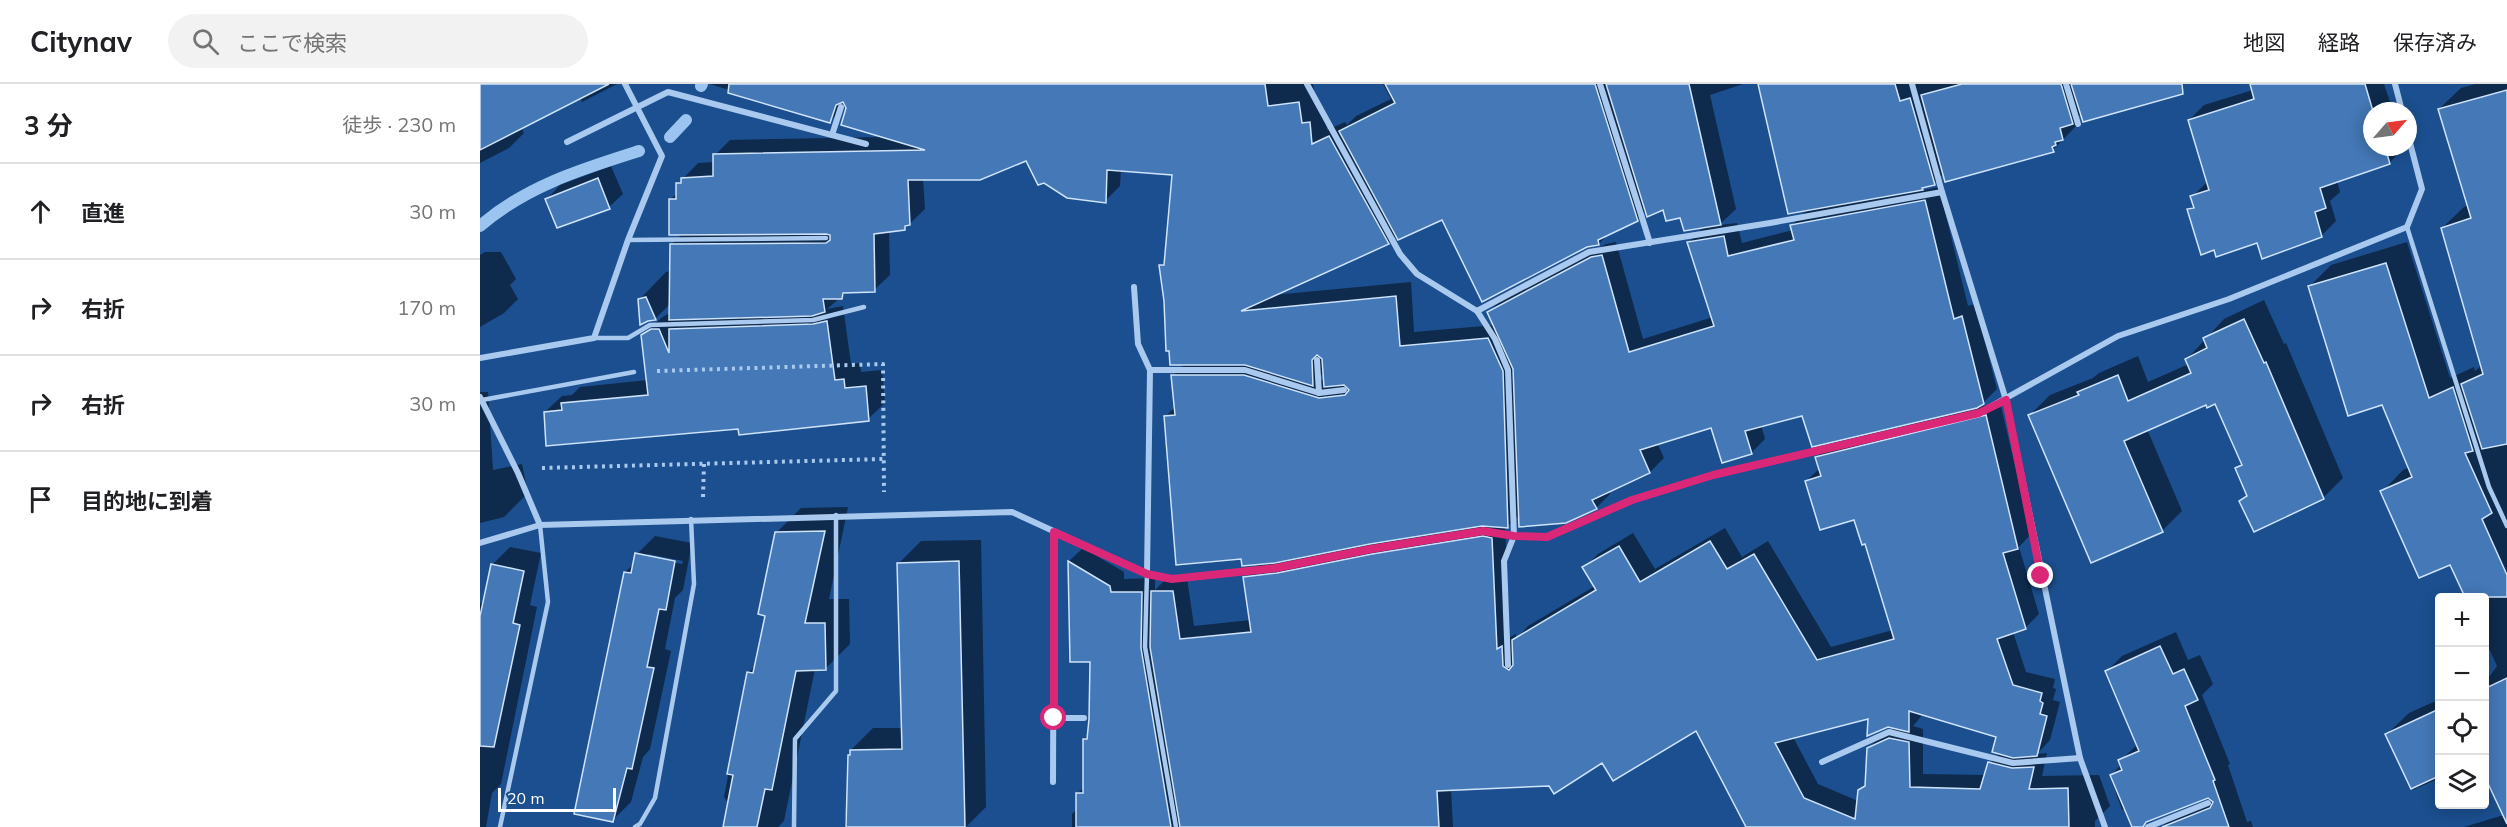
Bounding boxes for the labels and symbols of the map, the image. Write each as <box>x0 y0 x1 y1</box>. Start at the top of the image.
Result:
north arrow <box>2363 102 2417 156</box>
route end <box>2027 562 2053 588</box>
route start <box>1040 704 1066 730</box>
scale bar <box>498 785 616 812</box>

